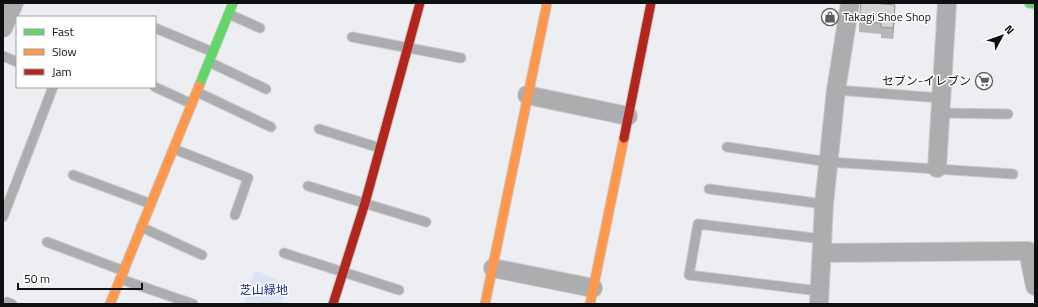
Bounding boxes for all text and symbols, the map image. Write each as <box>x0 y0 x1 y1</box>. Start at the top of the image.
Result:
shop icon: Takagi Shoe Shop <box>820 7 840 27</box>
place label: Takagi Shoe Shop <box>843 7 931 26</box>
legend <box>16 16 156 88</box>
north arrow <box>982 16 1022 56</box>
text: N <box>1001 21 1018 38</box>
text: Fast <box>52 22 75 41</box>
text: Slow <box>52 42 77 61</box>
text: Jam <box>52 62 72 81</box>
place label: セブン-イレブン <box>882 71 971 90</box>
supermarket icon: セブン-イレブン <box>974 71 994 91</box>
scale bar <box>18 265 142 291</box>
text: 50 m <box>24 269 50 288</box>
park label: 芝山緑地 <box>240 280 288 299</box>

